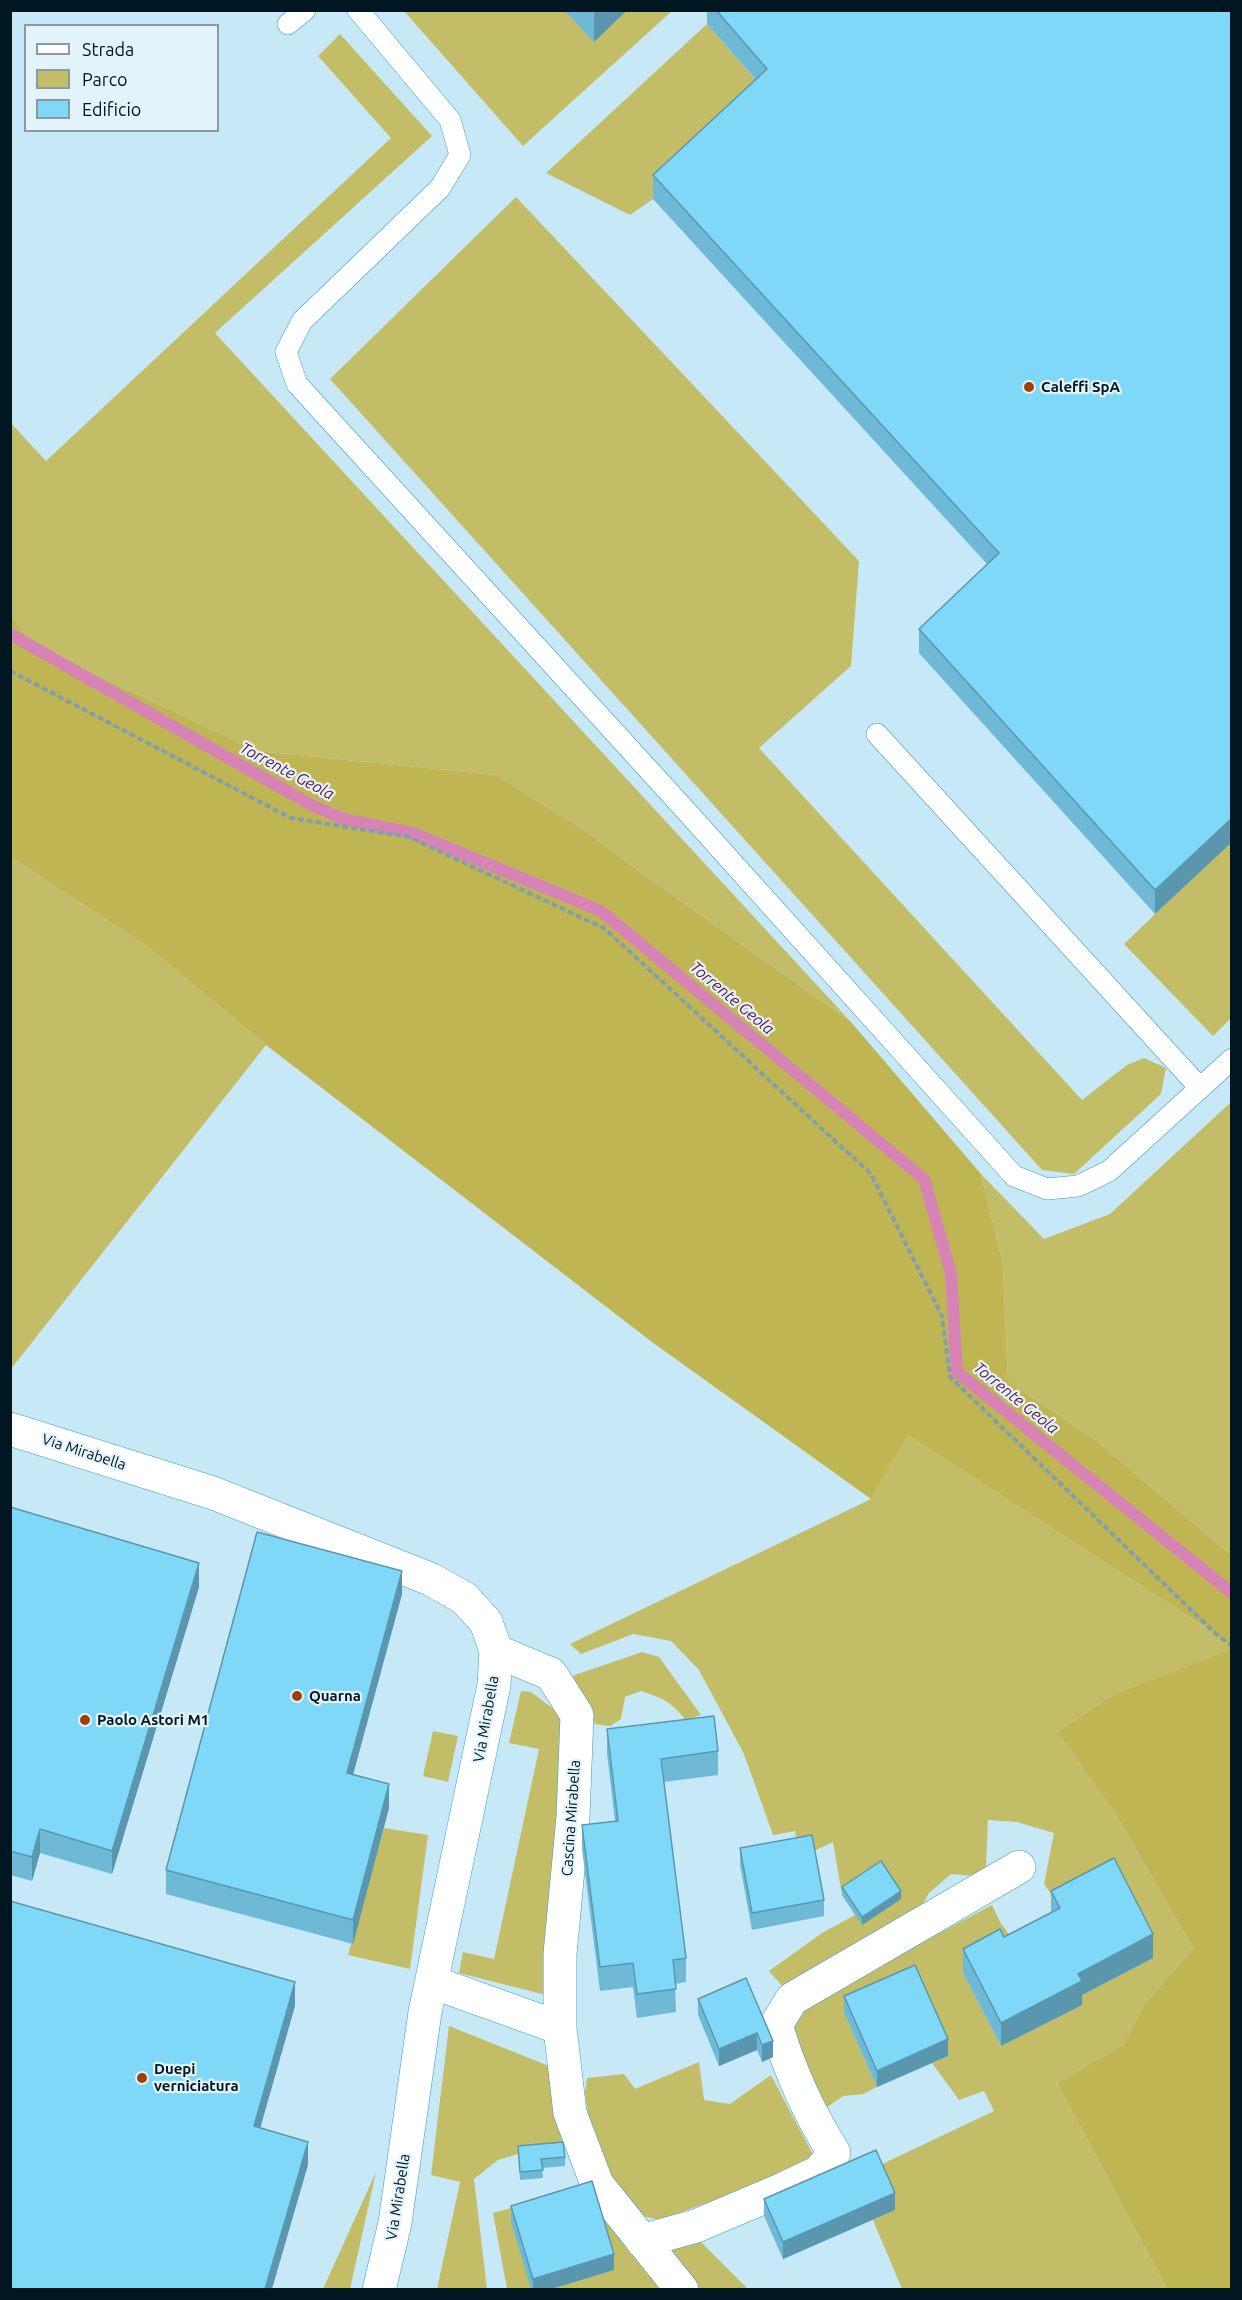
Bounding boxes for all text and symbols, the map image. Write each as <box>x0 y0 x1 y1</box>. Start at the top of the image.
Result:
legend <box>24 24 219 132</box>
text: Strada <box>82 39 134 59</box>
text: Parco <box>82 69 128 89</box>
text: Edificio <box>82 99 141 119</box>
place label: Caleffi SpA <box>1041 378 1120 396</box>
marker: Caleffi SpA <box>1022 380 1036 394</box>
water label: Torrente Geola <box>237 738 337 804</box>
water label: Torrente Geola <box>686 957 778 1039</box>
water label: Torrente Geola <box>970 1358 1062 1438</box>
street label: Via Mirabella <box>40 1430 128 1474</box>
street label: Via Mirabella <box>470 1674 502 1764</box>
place label: Quarna <box>309 1687 361 1705</box>
marker: Quarna <box>290 1689 304 1703</box>
place label: Paolo Astori M1 <box>97 1711 209 1729</box>
marker: Paolo Astori M1 <box>78 1713 92 1727</box>
street label: Cascina Mirabella <box>558 1759 584 1877</box>
place label: Duepi verniciatura <box>154 2060 239 2095</box>
marker: Duepi verniciatura <box>135 2071 149 2085</box>
street label: Via Mirabella <box>382 2152 414 2242</box>

